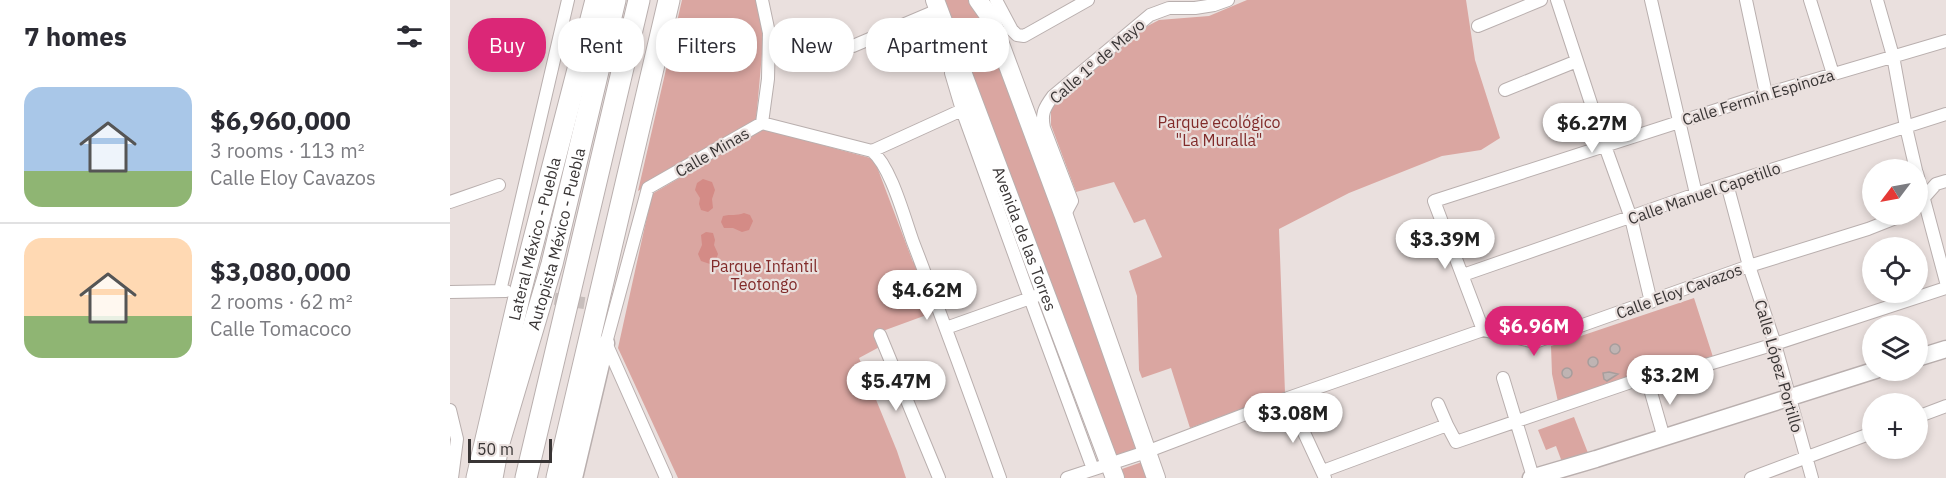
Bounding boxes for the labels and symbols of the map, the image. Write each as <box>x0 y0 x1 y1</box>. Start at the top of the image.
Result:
street label: Calle 1º de Mayo <box>1045 14 1149 108</box>
street label: Calle Fermín Espinoza <box>1680 64 1837 130</box>
pin: $6.27M <box>1543 103 1641 154</box>
park label: Parque ecológico "La Muralla" <box>1157 112 1281 150</box>
street label: Calle Minas <box>671 123 753 181</box>
street label: Autopista México - Puebla <box>523 145 590 332</box>
street label: Lateral México - Puebla <box>504 155 565 322</box>
street label: Calle Manuel Capetillo <box>1625 157 1783 229</box>
north arrow <box>1862 159 1928 225</box>
street label: Avenida de las Torres <box>989 164 1061 314</box>
pin: $3.39M <box>1396 219 1494 270</box>
park label: Parque Infantil Teotongo <box>710 256 818 294</box>
street label: Calle Eloy Cavazos <box>1613 259 1745 323</box>
pin: $4.62M <box>878 270 976 321</box>
street label: Calle López Portillo <box>1750 297 1808 435</box>
pin: $6.96M <box>1485 306 1583 357</box>
pin: $3.2M <box>1628 355 1712 406</box>
pin: $5.47M <box>847 361 945 412</box>
pin: $3.08M <box>1244 393 1342 444</box>
scale bar <box>468 436 552 464</box>

